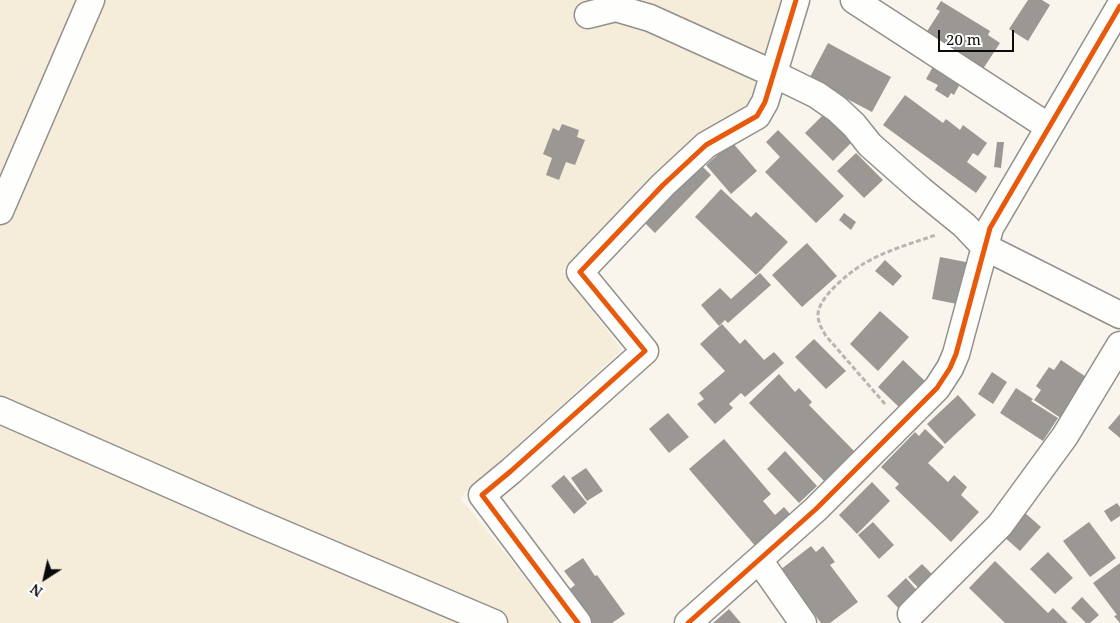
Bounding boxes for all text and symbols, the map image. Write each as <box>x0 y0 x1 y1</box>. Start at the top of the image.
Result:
scale bar <box>940 20 1016 52</box>
text: 20 m <box>946 29 981 49</box>
north arrow <box>20 553 70 603</box>
text: N <box>26 580 46 602</box>

